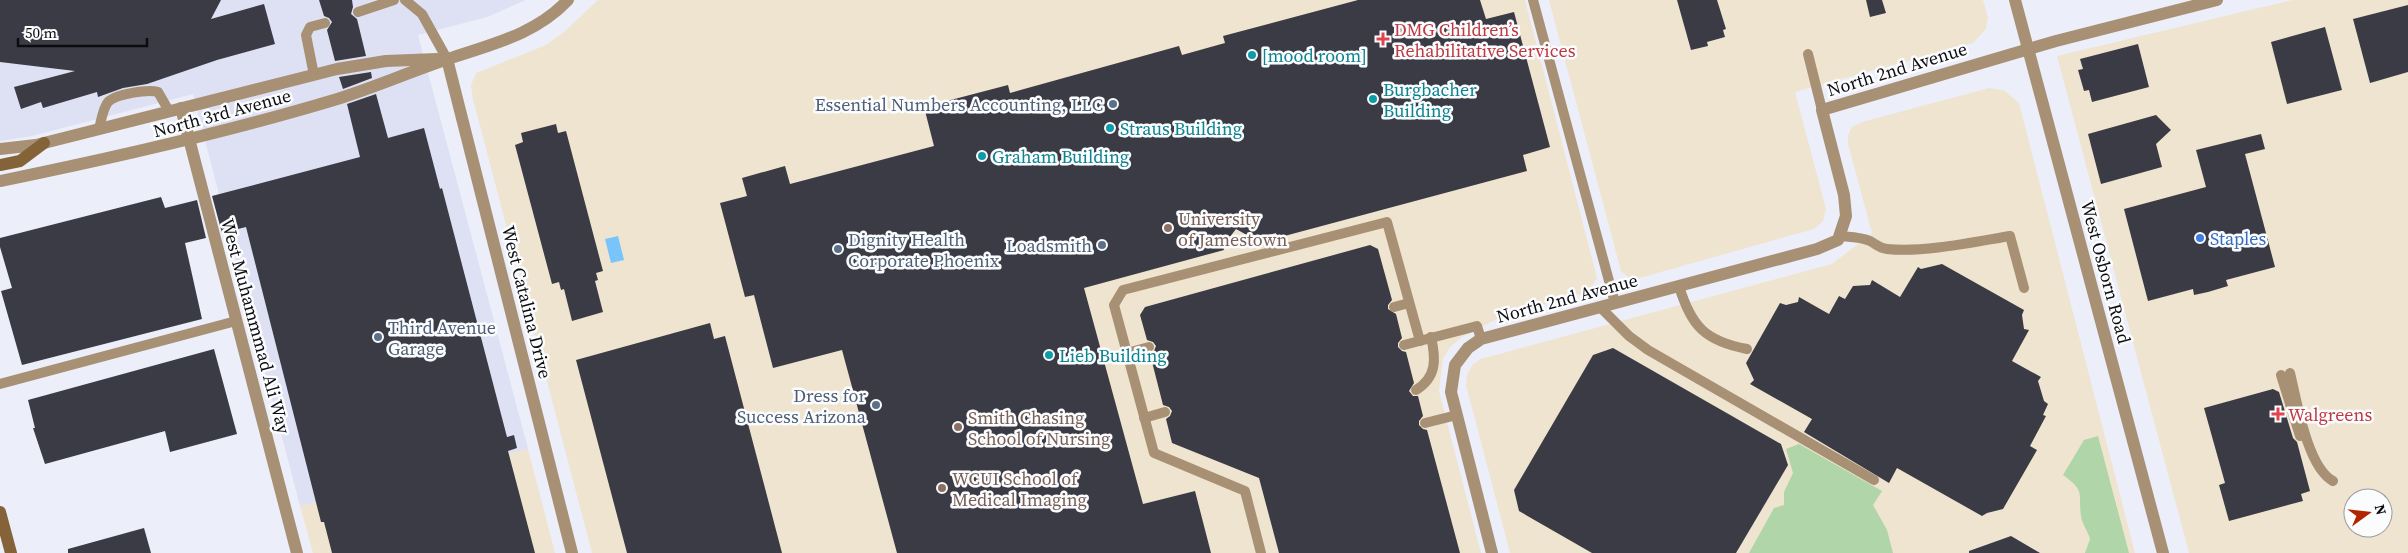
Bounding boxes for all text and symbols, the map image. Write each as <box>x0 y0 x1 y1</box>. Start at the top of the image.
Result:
scale bar <box>18 15 146 47</box>
place label: DMG Children’s Rehabilitative Services <box>1394 17 1576 63</box>
text: 50 m <box>25 22 57 43</box>
marker: DMG Children’s Rehabilitative Services <box>1376 32 1390 46</box>
street label: North 2nd Avenue <box>1824 36 1970 102</box>
place label: [mood room] <box>1262 43 1367 68</box>
marker: [mood room] <box>1246 49 1258 61</box>
place label: Burgbacher Building <box>1383 77 1477 123</box>
street label: North 3rd Avenue <box>150 83 294 143</box>
place label: Essential Numbers Accounting, LLC <box>815 92 1103 117</box>
marker: Burgbacher Building <box>1367 93 1379 105</box>
marker: Essential Numbers Accounting, LLC <box>1107 98 1119 110</box>
place label: Straus Building <box>1120 116 1242 141</box>
marker: Straus Building <box>1104 122 1116 134</box>
place label: Graham Building <box>992 144 1129 169</box>
marker: Graham Building <box>976 150 988 162</box>
street label: West Osborn Road <box>2075 198 2137 346</box>
place label: University of Jamestown <box>1178 206 1287 252</box>
street label: West Muhammmad Ali Way <box>215 215 297 437</box>
marker: University of Jamestown <box>1162 222 1174 234</box>
street label: West Catalina Drive <box>496 223 558 381</box>
place label: Staples <box>2210 226 2267 251</box>
place label: Dignity Health Corporate Phoenix <box>848 227 1000 273</box>
marker: Staples <box>2194 232 2206 244</box>
place label: Loadsmith <box>1006 233 1092 258</box>
marker: Loadsmith <box>1096 239 1108 251</box>
marker: Dignity Health Corporate Phoenix <box>832 243 844 255</box>
street label: North 2nd Avenue <box>1494 267 1640 329</box>
place label: Third Avenue Garage <box>388 315 496 361</box>
marker: Third Avenue Garage <box>372 331 384 343</box>
place label: Lieb Building <box>1059 343 1167 368</box>
marker: Lieb Building <box>1043 349 1055 361</box>
place label: Dress for Success Arizona <box>737 383 867 429</box>
marker: Dress for Success Arizona <box>870 399 882 411</box>
place label: Walgreens <box>2288 402 2372 427</box>
place label: Smith Chasing School of Nursing <box>968 405 1110 451</box>
marker: Walgreens <box>2272 408 2284 420</box>
marker: Smith Chasing School of Nursing <box>952 421 964 433</box>
place label: WCUI School of Medical Imaging <box>952 466 1087 512</box>
marker: WCUI School of Medical Imaging <box>936 482 948 494</box>
north arrow <box>2343 488 2393 538</box>
text: N <box>2370 502 2392 517</box>

